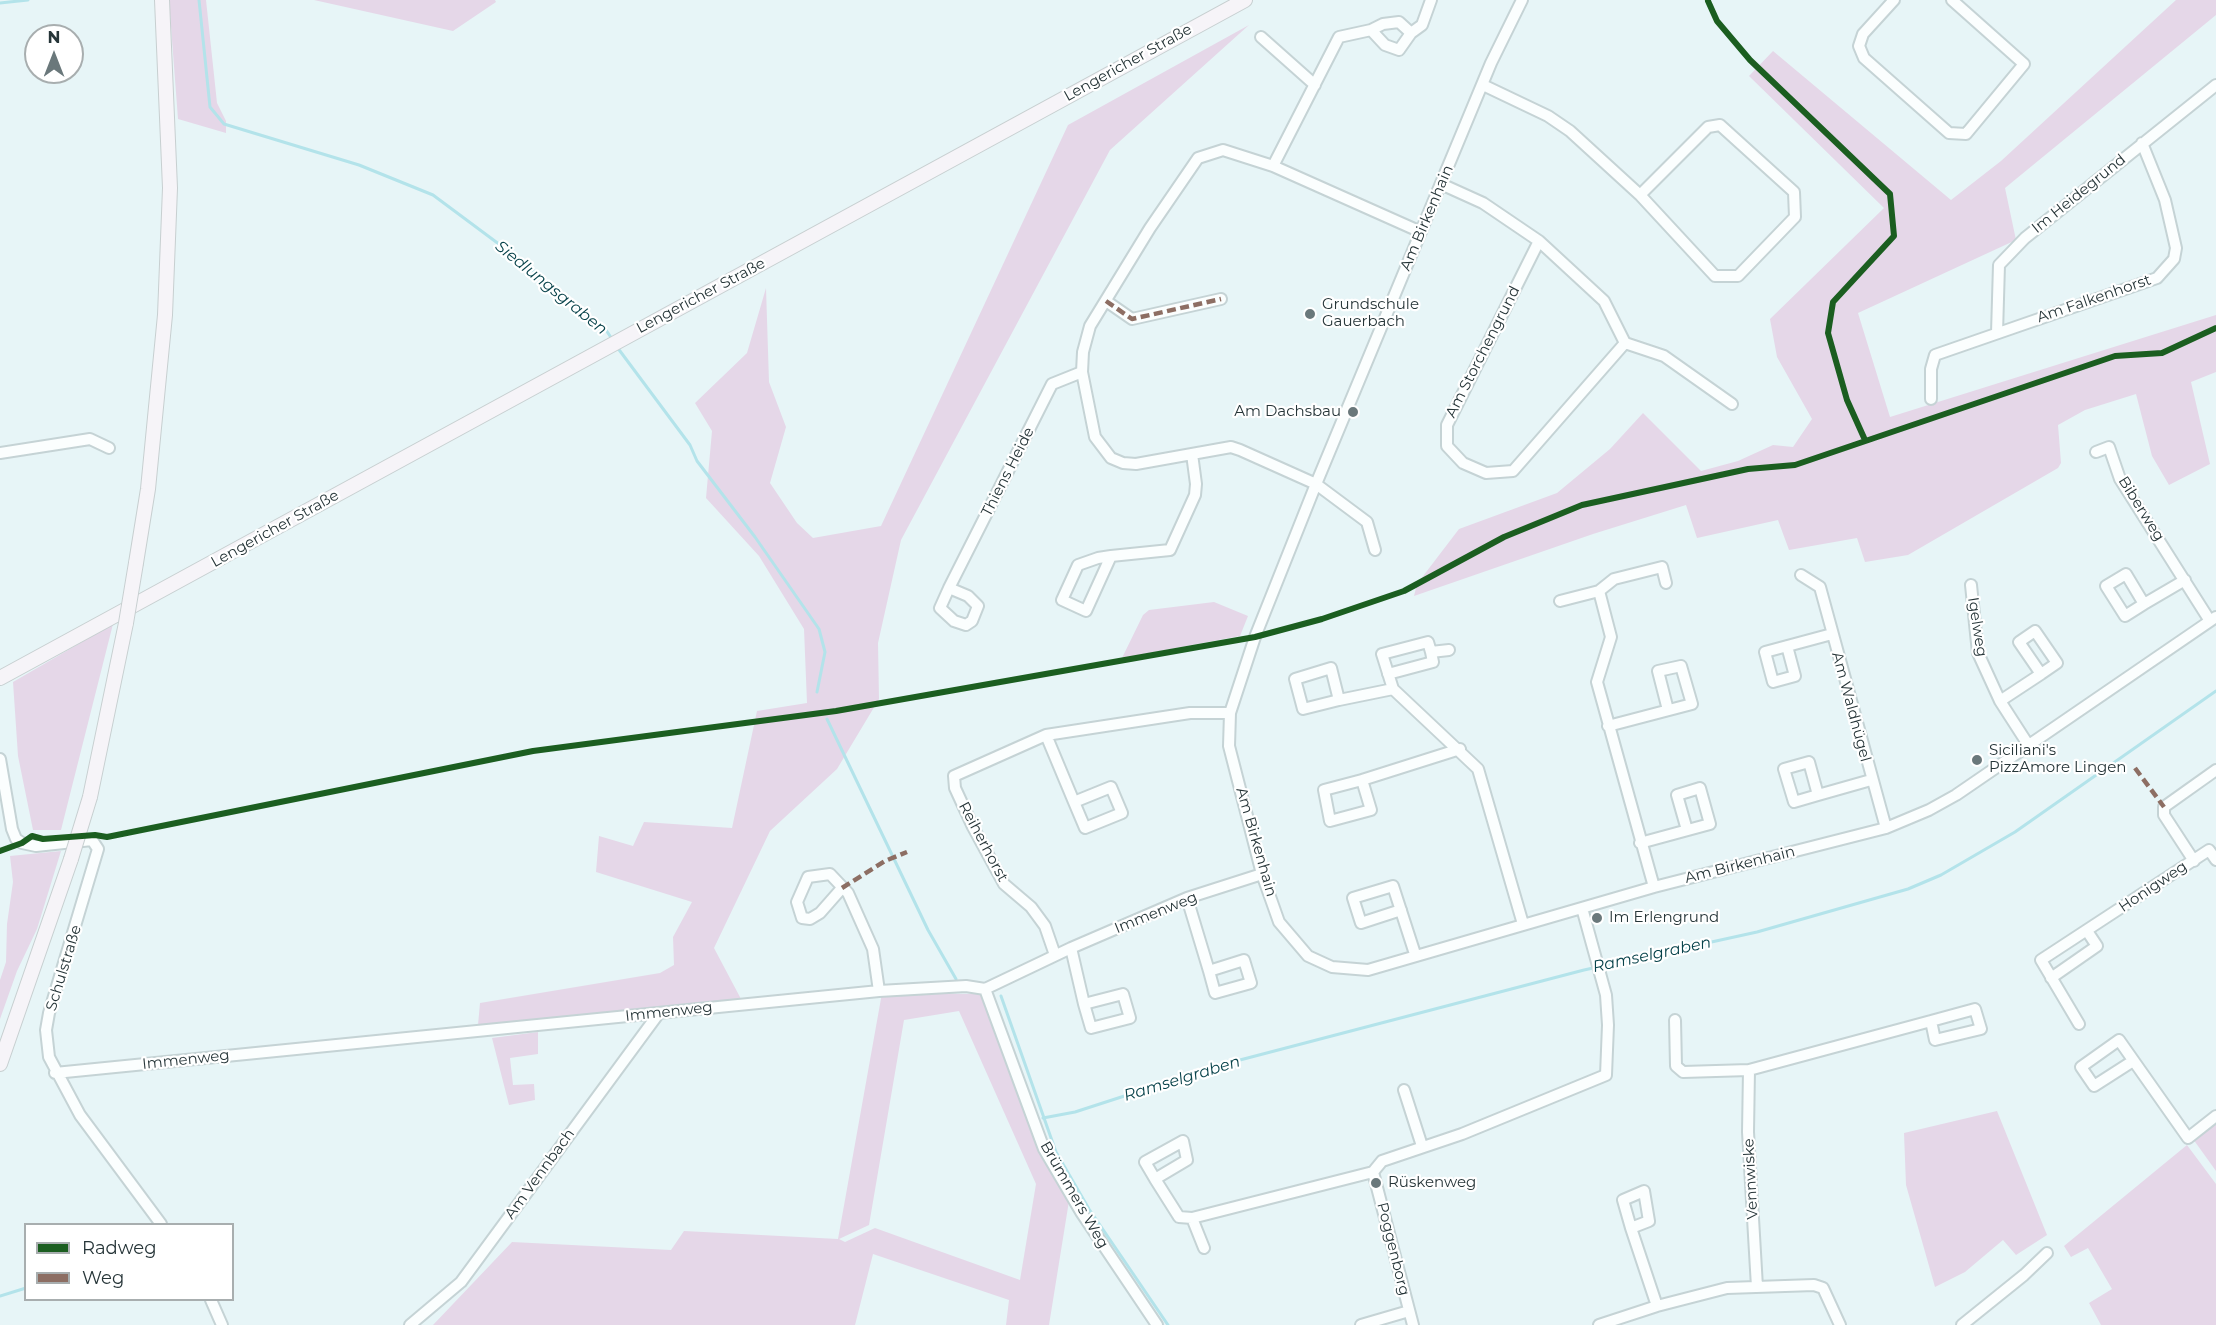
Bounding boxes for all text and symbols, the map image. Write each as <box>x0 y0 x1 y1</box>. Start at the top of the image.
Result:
street label: Lengericher Straße <box>1061 20 1195 106</box>
north arrow <box>24 24 84 84</box>
text: N <box>48 28 60 47</box>
street label: Im Heidegrund <box>2028 151 2130 237</box>
street label: Am Birkenhain <box>1397 163 1457 273</box>
water label: Siedlungsgraben <box>491 237 611 339</box>
street label: Lengericher Straße <box>634 254 768 338</box>
street label: Am Falkenhorst <box>2035 271 2153 327</box>
street label: Am Storchengrund <box>1442 283 1524 421</box>
place label: Grundschule Gauerbach <box>1322 296 1419 331</box>
marker: Grundschule Gauerbach <box>1303 307 1317 321</box>
place label: Am Dachsbau <box>1234 403 1341 421</box>
marker: Am Dachsbau <box>1346 405 1360 419</box>
street label: Thiens Heide <box>978 424 1038 520</box>
street label: Biberweg <box>2114 473 2168 545</box>
street label: Lengericher Straße <box>208 486 342 572</box>
street label: Igelweg <box>1963 596 1991 658</box>
street label: Am Waldhügel <box>1828 650 1874 764</box>
place label: Siciliani's PizzAmore Lingen <box>1989 742 2127 777</box>
marker: Siciliani's PizzAmore Lingen <box>1970 753 1984 767</box>
street label: Am Birkenhain <box>1232 785 1280 899</box>
street label: Reiherhorst <box>954 799 1012 885</box>
street label: Am Birkenhain <box>1683 843 1797 887</box>
street label: Honigweg <box>2115 858 2191 916</box>
street label: Immenweg <box>1112 888 1200 938</box>
place label: Im Erlengrund <box>1609 909 1719 927</box>
marker: Im Erlengrund <box>1590 911 1604 925</box>
street label: Schulstraße <box>42 923 86 1013</box>
water label: Ramselgraben <box>1591 933 1713 977</box>
street label: Immenweg <box>624 998 714 1026</box>
street label: Immenweg <box>141 1046 231 1074</box>
water label: Ramselgraben <box>1122 1052 1242 1106</box>
street label: Am Vennbach <box>501 1125 579 1223</box>
street label: Brümmers Weg <box>1036 1138 1112 1252</box>
street label: Vennwiske <box>1740 1138 1762 1220</box>
place label: Rüskenweg <box>1388 1174 1476 1192</box>
marker: Rüskenweg <box>1369 1176 1383 1190</box>
street label: Poggenborg <box>1373 1201 1413 1297</box>
legend <box>24 1223 234 1301</box>
text: Radweg <box>82 1237 157 1259</box>
text: Weg <box>82 1267 124 1289</box>

